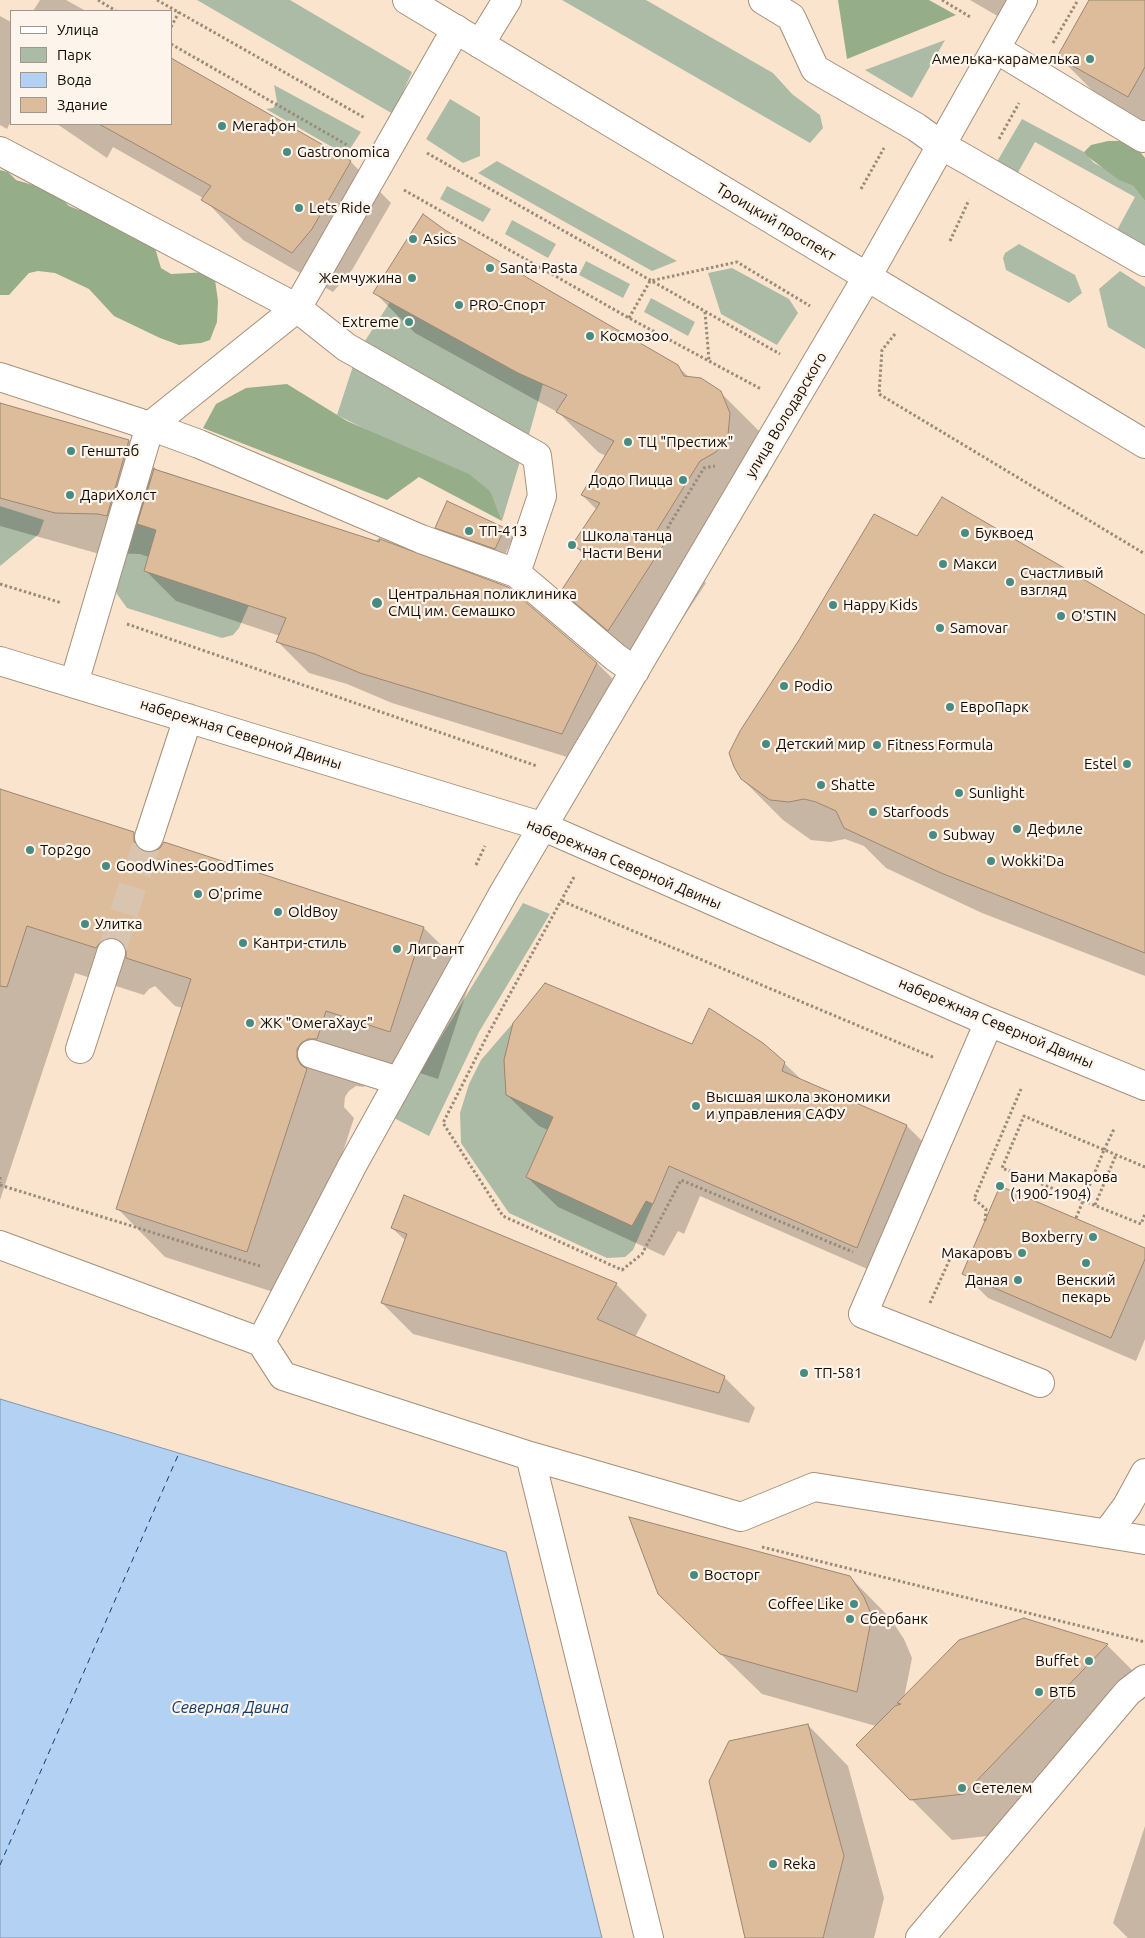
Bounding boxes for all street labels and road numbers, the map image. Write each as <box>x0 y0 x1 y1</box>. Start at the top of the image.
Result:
street label: Троицкий проспект <box>713 179 839 265</box>
street label: улица Володарского <box>741 349 831 481</box>
street label: набережная Северной Двины <box>138 695 344 773</box>
street label: набережная Северной Двины <box>524 815 724 913</box>
street label: набережная Северной Двины <box>896 974 1096 1072</box>

